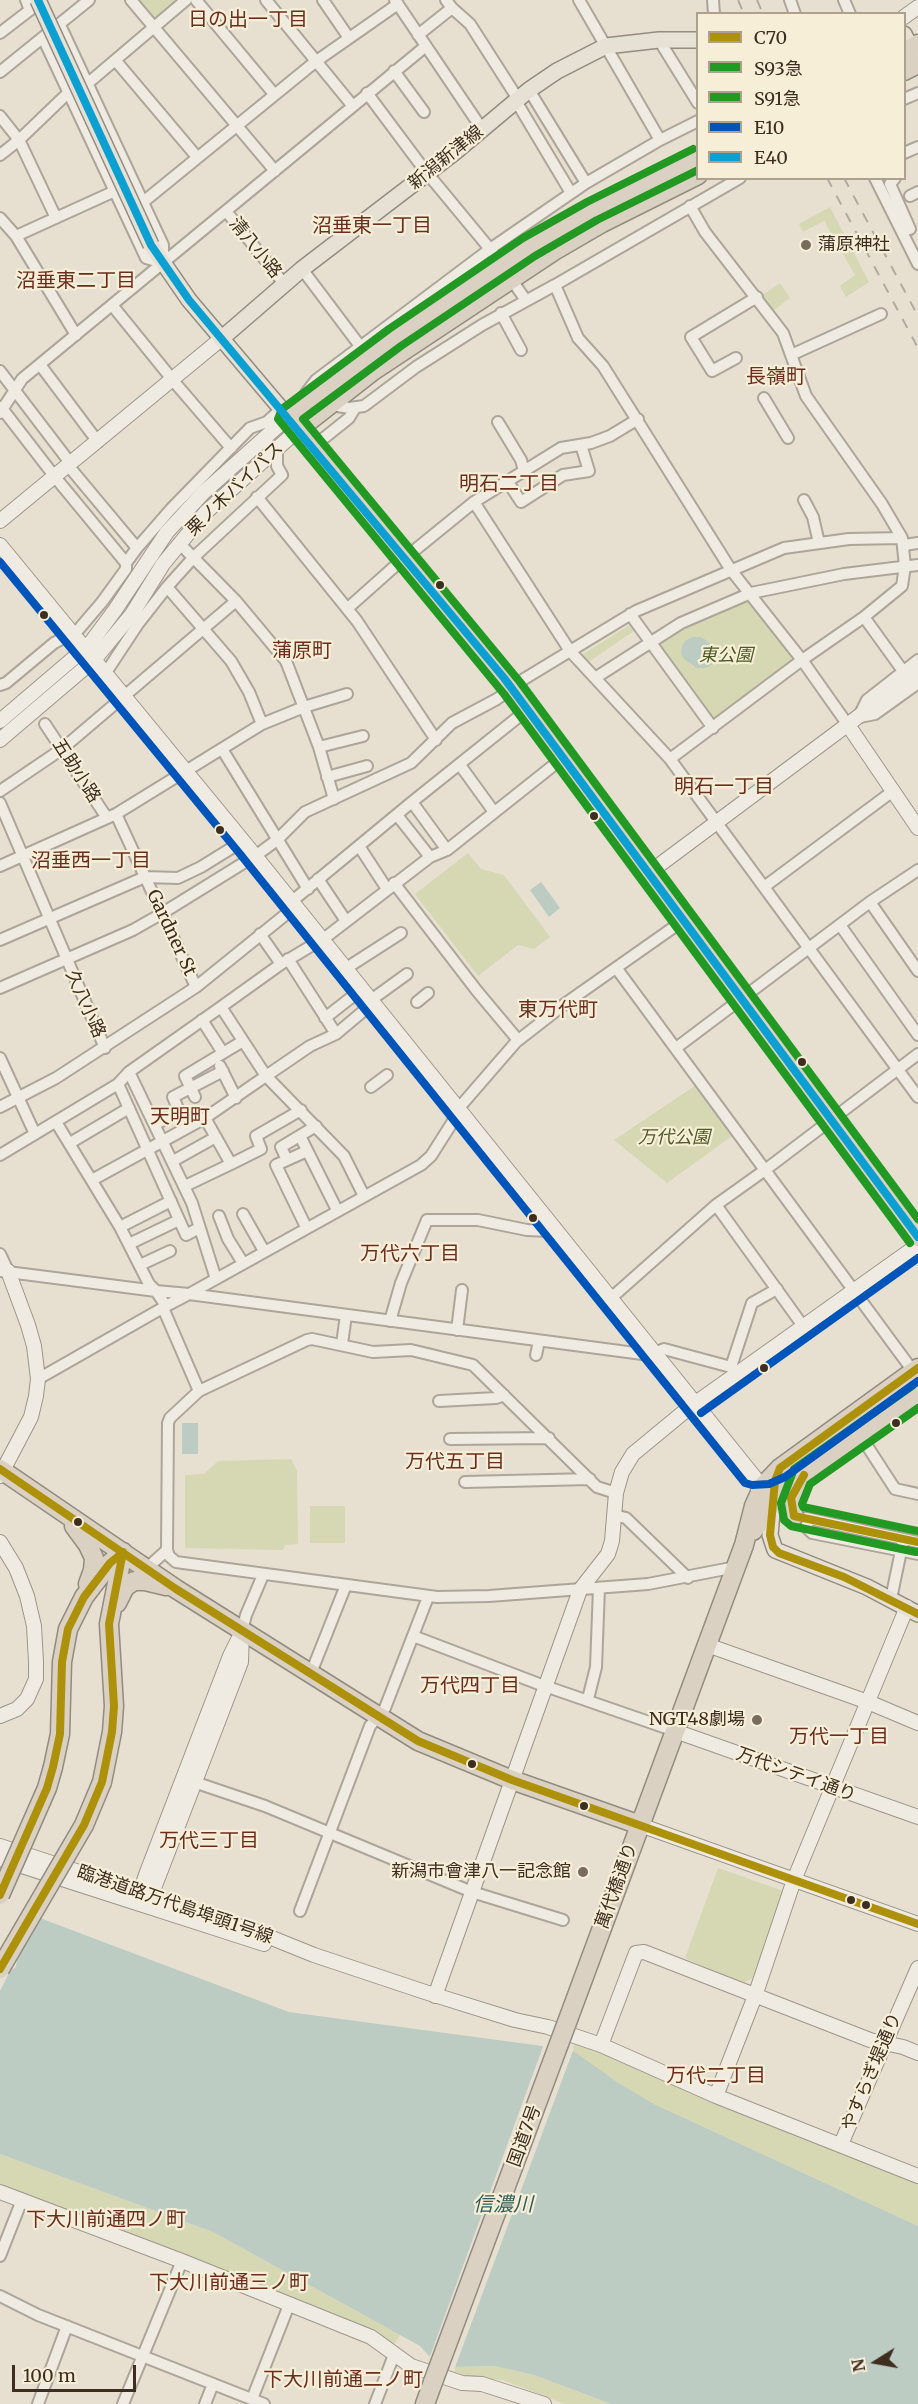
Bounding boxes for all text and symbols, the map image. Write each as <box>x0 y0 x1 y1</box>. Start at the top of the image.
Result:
district label: 日の出一丁目 <box>188 8 308 32</box>
legend <box>696 12 906 180</box>
text: C70 <box>754 26 787 49</box>
text: S93急 <box>754 57 803 80</box>
text: S91急 <box>754 87 801 110</box>
text: E10 <box>754 116 784 139</box>
street label: 新潟新津線 <box>404 121 488 195</box>
text: E40 <box>754 146 788 169</box>
street label: 清八小路 <box>224 213 286 283</box>
district label: 沼垂東一丁目 <box>312 214 432 238</box>
place label: 蒲原神社 <box>818 234 890 256</box>
marker: 蒲原神社 <box>799 238 813 252</box>
district label: 沼垂東二丁目 <box>16 269 136 293</box>
district label: 長嶺町 <box>746 365 806 389</box>
street label: 栗ノ木バイパス <box>182 437 288 541</box>
district label: 明石二丁目 <box>459 472 559 496</box>
unlabelled marker <box>434 579 446 591</box>
unlabelled marker <box>38 609 50 621</box>
district label: 蒲原町 <box>272 639 332 663</box>
park label: 東公園 <box>699 645 753 667</box>
street label: 五助小路 <box>47 735 105 807</box>
district label: 明石一丁目 <box>674 775 774 799</box>
unlabelled marker <box>588 810 600 822</box>
unlabelled marker <box>214 824 226 836</box>
district label: 沼垂西一丁目 <box>31 849 151 873</box>
street label: Gardner St <box>142 887 200 979</box>
street label: 久八小路 <box>60 967 110 1041</box>
district label: 東万代町 <box>518 998 598 1022</box>
unlabelled marker <box>796 1056 808 1068</box>
district label: 天明町 <box>150 1105 210 1129</box>
park label: 万代公園 <box>638 1127 710 1149</box>
unlabelled marker <box>527 1212 539 1224</box>
district label: 万代六丁目 <box>360 1242 460 1266</box>
unlabelled marker <box>758 1362 770 1374</box>
unlabelled marker <box>890 1417 902 1429</box>
district label: 万代五丁目 <box>405 1450 505 1474</box>
unlabelled marker <box>72 1516 84 1528</box>
district label: 万代四丁目 <box>420 1674 520 1698</box>
place label: NGT48劇場 <box>649 1709 745 1731</box>
marker: NGT48劇場 <box>750 1713 764 1727</box>
district label: 万代一丁目 <box>789 1725 889 1749</box>
street label: 万代シテイ通り <box>733 1743 859 1807</box>
unlabelled marker <box>466 1758 478 1770</box>
unlabelled marker <box>578 1800 590 1812</box>
district label: 万代三丁目 <box>159 1829 259 1853</box>
street label: 萬代橋通り <box>591 1840 643 1932</box>
street label: 臨港道路万代島埠頭1号線 <box>74 1861 276 1949</box>
place label: 新潟市會津八一記念館 <box>391 1861 571 1883</box>
marker: 新潟市會津八一記念館 <box>576 1865 590 1879</box>
unlabelled marker <box>845 1894 857 1906</box>
unlabelled marker <box>860 1899 872 1911</box>
street label: やすらぎ堤通り <box>837 2010 907 2134</box>
district label: 万代二丁目 <box>666 2064 766 2088</box>
street label: 国道7号 <box>504 2102 546 2170</box>
water label: 信濃川 <box>473 2193 533 2217</box>
district label: 下大川前通四ノ町 <box>26 2208 186 2232</box>
district label: 下大川前通三ノ町 <box>149 2271 309 2295</box>
north arrow <box>846 2332 906 2392</box>
scale bar <box>15 2353 140 2391</box>
text: N <box>847 2357 869 2374</box>
text: 100 m <box>23 2364 76 2387</box>
district label: 下大川前通二ノ町 <box>263 2368 423 2392</box>

